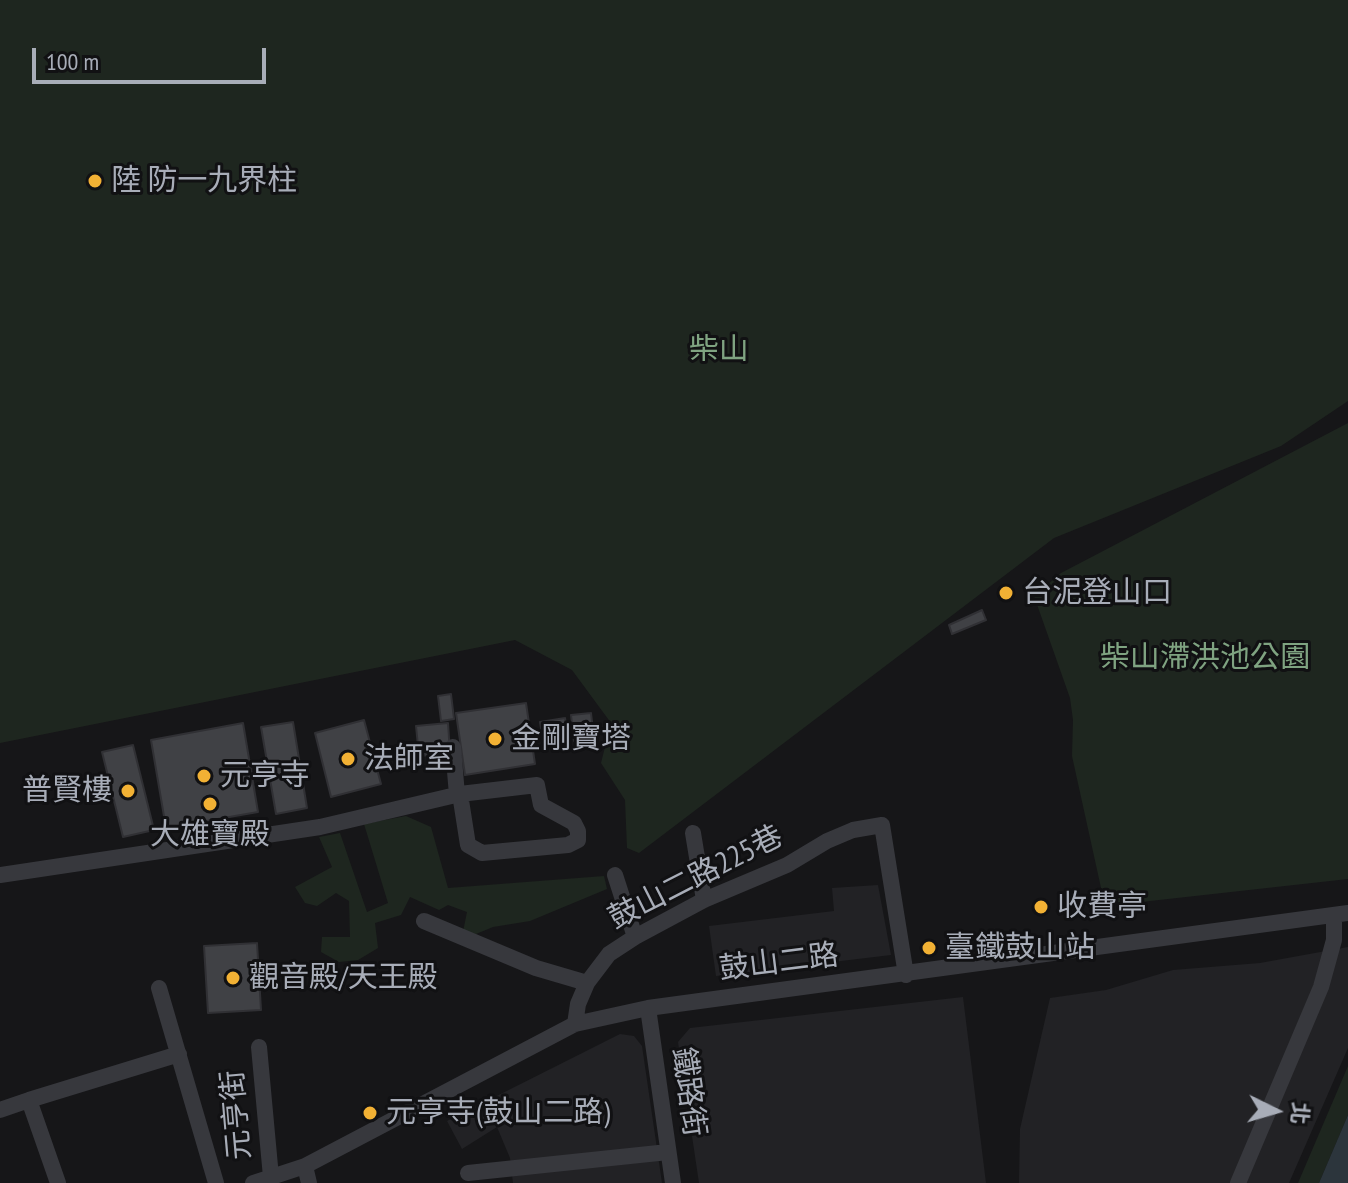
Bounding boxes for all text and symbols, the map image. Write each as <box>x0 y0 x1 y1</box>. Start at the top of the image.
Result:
scale bar <box>36 32 270 82</box>
text: 100 m <box>46 46 99 77</box>
place label: 陸 防一九界柱 <box>111 163 297 199</box>
marker: 陸 防一九界柱 <box>86 172 104 190</box>
park label: 柴山 <box>689 332 749 368</box>
place label: 台泥登山口 <box>1022 575 1172 611</box>
marker: 台泥登山口 <box>997 584 1015 602</box>
park label: 柴山滯洪池公園 <box>1100 640 1310 676</box>
place label: 金剛寶塔 <box>511 721 631 757</box>
marker: 金剛寶塔 <box>486 730 504 748</box>
place label: 法師室 <box>364 741 454 777</box>
marker: 法師室 <box>339 750 357 768</box>
place label: 元亨寺 <box>220 758 310 794</box>
marker: 元亨寺 <box>195 767 213 785</box>
place label: 普賢樓 <box>22 773 112 809</box>
marker: 普賢樓 <box>119 782 137 800</box>
marker: 大雄寶殿 <box>201 795 219 813</box>
place label: 大雄寶殿 <box>150 817 270 853</box>
street label: 鼓山二路225巷 <box>603 819 789 937</box>
place label: 收費亭 <box>1057 889 1147 925</box>
marker: 收費亭 <box>1032 898 1050 916</box>
place label: 臺鐵鼓山站 <box>945 930 1095 966</box>
street label: 鼓山二路 <box>717 938 841 988</box>
marker: 臺鐵鼓山站 <box>920 939 938 957</box>
place label: 觀音殿/天王殿 <box>249 960 438 996</box>
marker: 觀音殿/天王殿 <box>224 969 242 987</box>
street label: 鐵路街 <box>664 1045 712 1139</box>
street label: 元亨街 <box>215 1069 259 1161</box>
north arrow <box>1236 1071 1316 1151</box>
place label: 元亨寺(鼓山二路) <box>386 1095 610 1131</box>
text: 北 <box>1285 1101 1315 1125</box>
marker: 元亨寺(鼓山二路) <box>361 1104 379 1122</box>

